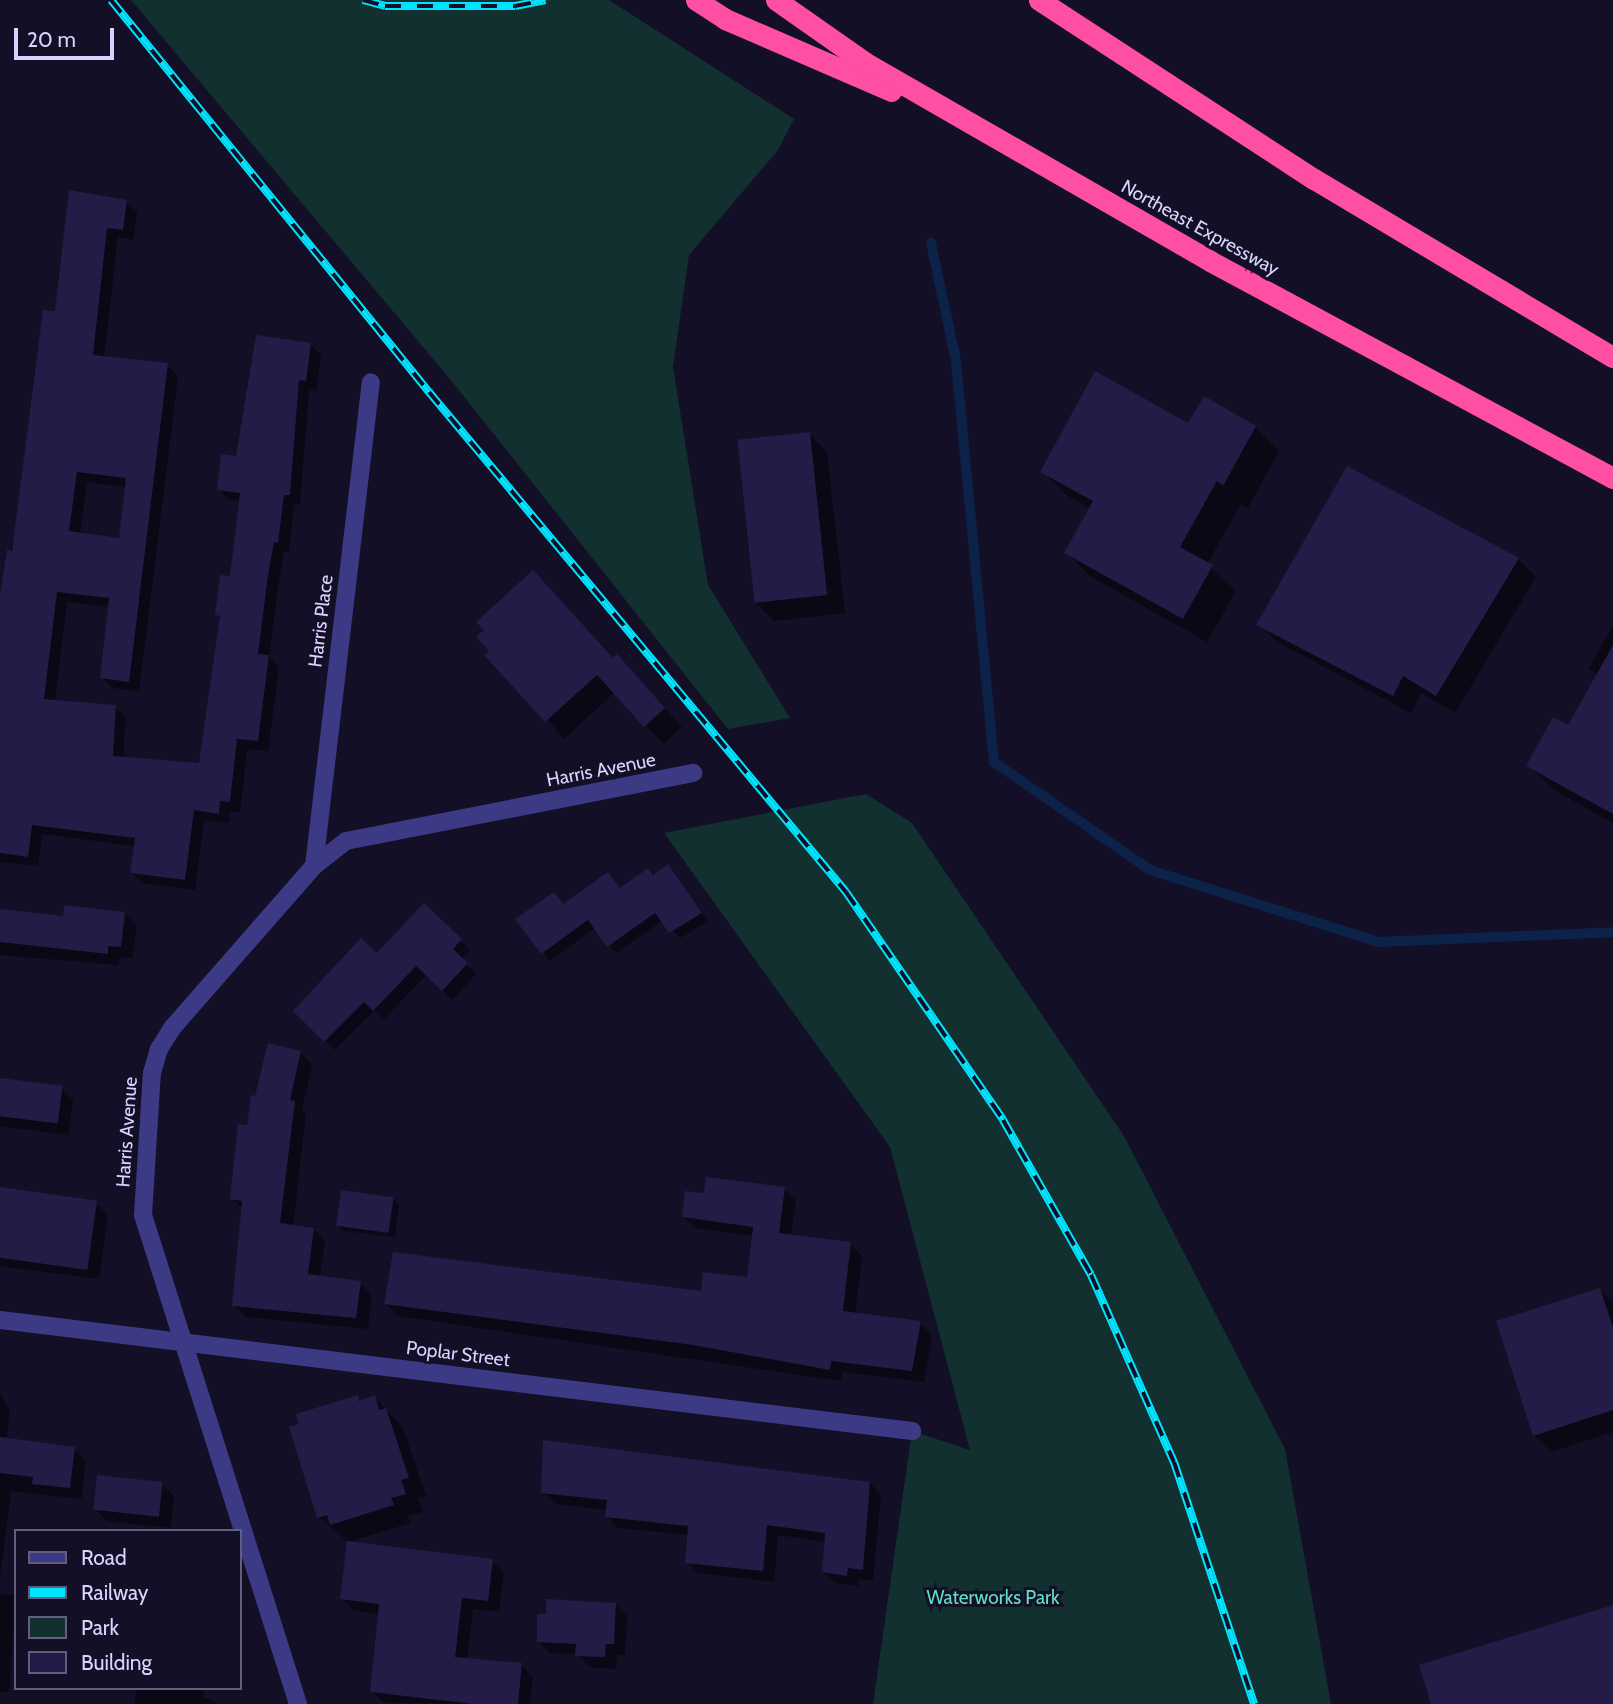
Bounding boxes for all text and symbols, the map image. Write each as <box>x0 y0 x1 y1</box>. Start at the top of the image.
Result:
scale bar <box>18 14 117 58</box>
text: 20 m <box>27 27 76 52</box>
street label: Northeast Expressway <box>1117 175 1283 281</box>
street label: Harris Place <box>304 573 338 669</box>
street label: Harris Avenue <box>544 748 658 792</box>
street label: Harris Avenue <box>112 1076 142 1188</box>
street label: Poplar Street <box>405 1336 511 1372</box>
legend <box>14 1529 242 1690</box>
text: Road <box>81 1545 127 1570</box>
text: Railway <box>81 1580 148 1605</box>
park label: Waterworks Park <box>926 1587 1060 1609</box>
text: Park <box>81 1615 119 1640</box>
text: Building <box>81 1650 152 1675</box>

